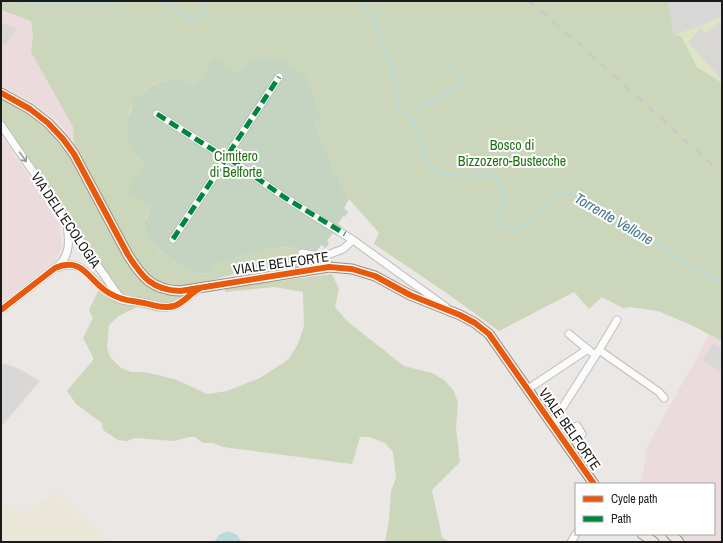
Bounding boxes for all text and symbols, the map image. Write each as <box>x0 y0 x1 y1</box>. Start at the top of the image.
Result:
park label: Bosco di Bizzozero-Bustecche <box>458 136 566 170</box>
park label: Cimitero di Belforte <box>210 147 262 181</box>
one-way arrow <box>19 151 27 162</box>
street label: VIA DELL'ECOLOGIA <box>27 169 105 272</box>
water label: Torrente Vellone <box>571 187 658 250</box>
street label: VIALE BELFORTE <box>232 247 330 279</box>
street label: VIALE BELFORTE <box>535 384 605 474</box>
legend <box>575 483 715 535</box>
text: Cycle path <box>611 491 658 507</box>
text: Path <box>611 511 631 527</box>

